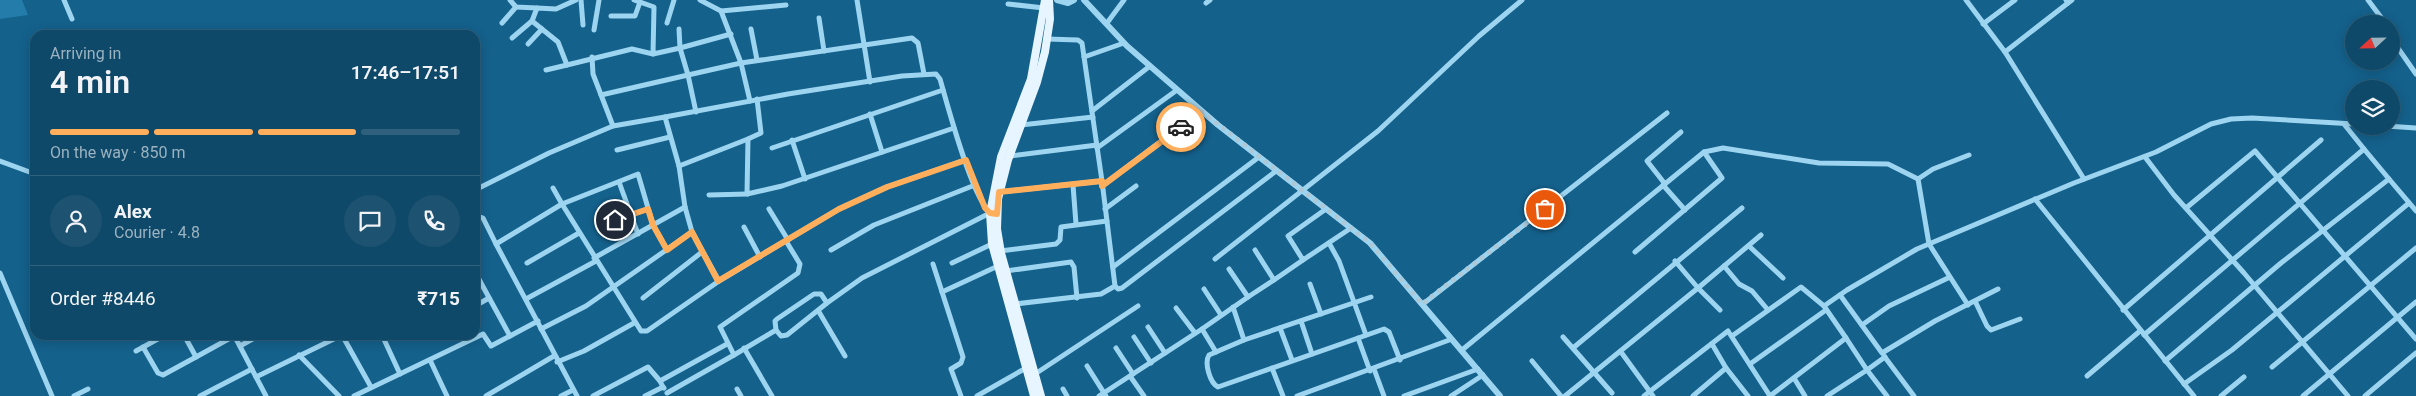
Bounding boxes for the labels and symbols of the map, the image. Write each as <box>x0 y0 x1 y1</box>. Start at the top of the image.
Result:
north arrow <box>2345 15 2400 70</box>
courier <box>1156 102 1206 152</box>
pin <box>1524 188 1566 230</box>
pin <box>594 199 636 241</box>

